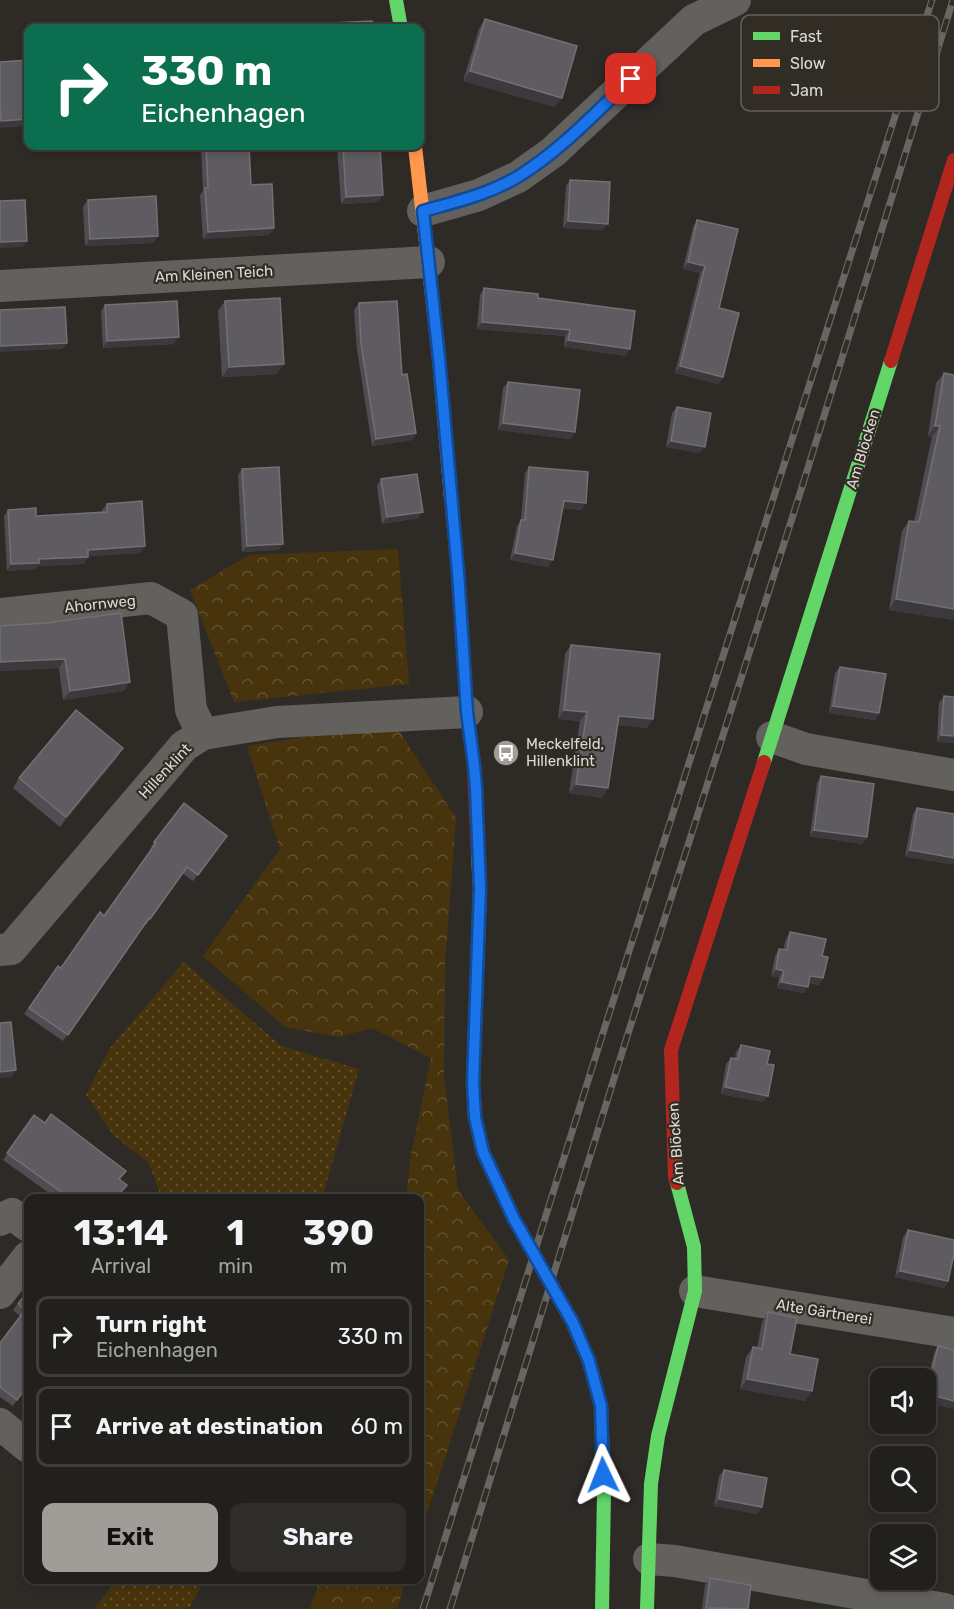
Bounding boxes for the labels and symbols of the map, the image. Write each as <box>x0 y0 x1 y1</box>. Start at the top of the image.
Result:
legend <box>741 15 939 111</box>
text: Fast <box>790 27 822 46</box>
pin <box>605 53 656 104</box>
text: Slow <box>790 54 826 73</box>
text: Jam <box>790 81 823 100</box>
street label: Am Kleinen Teich <box>154 262 274 286</box>
street label: Am Blöcken <box>842 407 884 491</box>
street label: Ahornweg <box>63 591 137 617</box>
place label: Meckelfeld, Hillenklint <box>526 735 604 770</box>
bus stop icon: Meckelfeld, Hillenklint <box>491 738 521 768</box>
street label: Hillenklint <box>135 740 195 802</box>
street label: Am Blöcken <box>664 1102 688 1186</box>
street label: Alte Gärtnerei <box>775 1296 873 1328</box>
position arrow <box>571 1443 635 1507</box>

